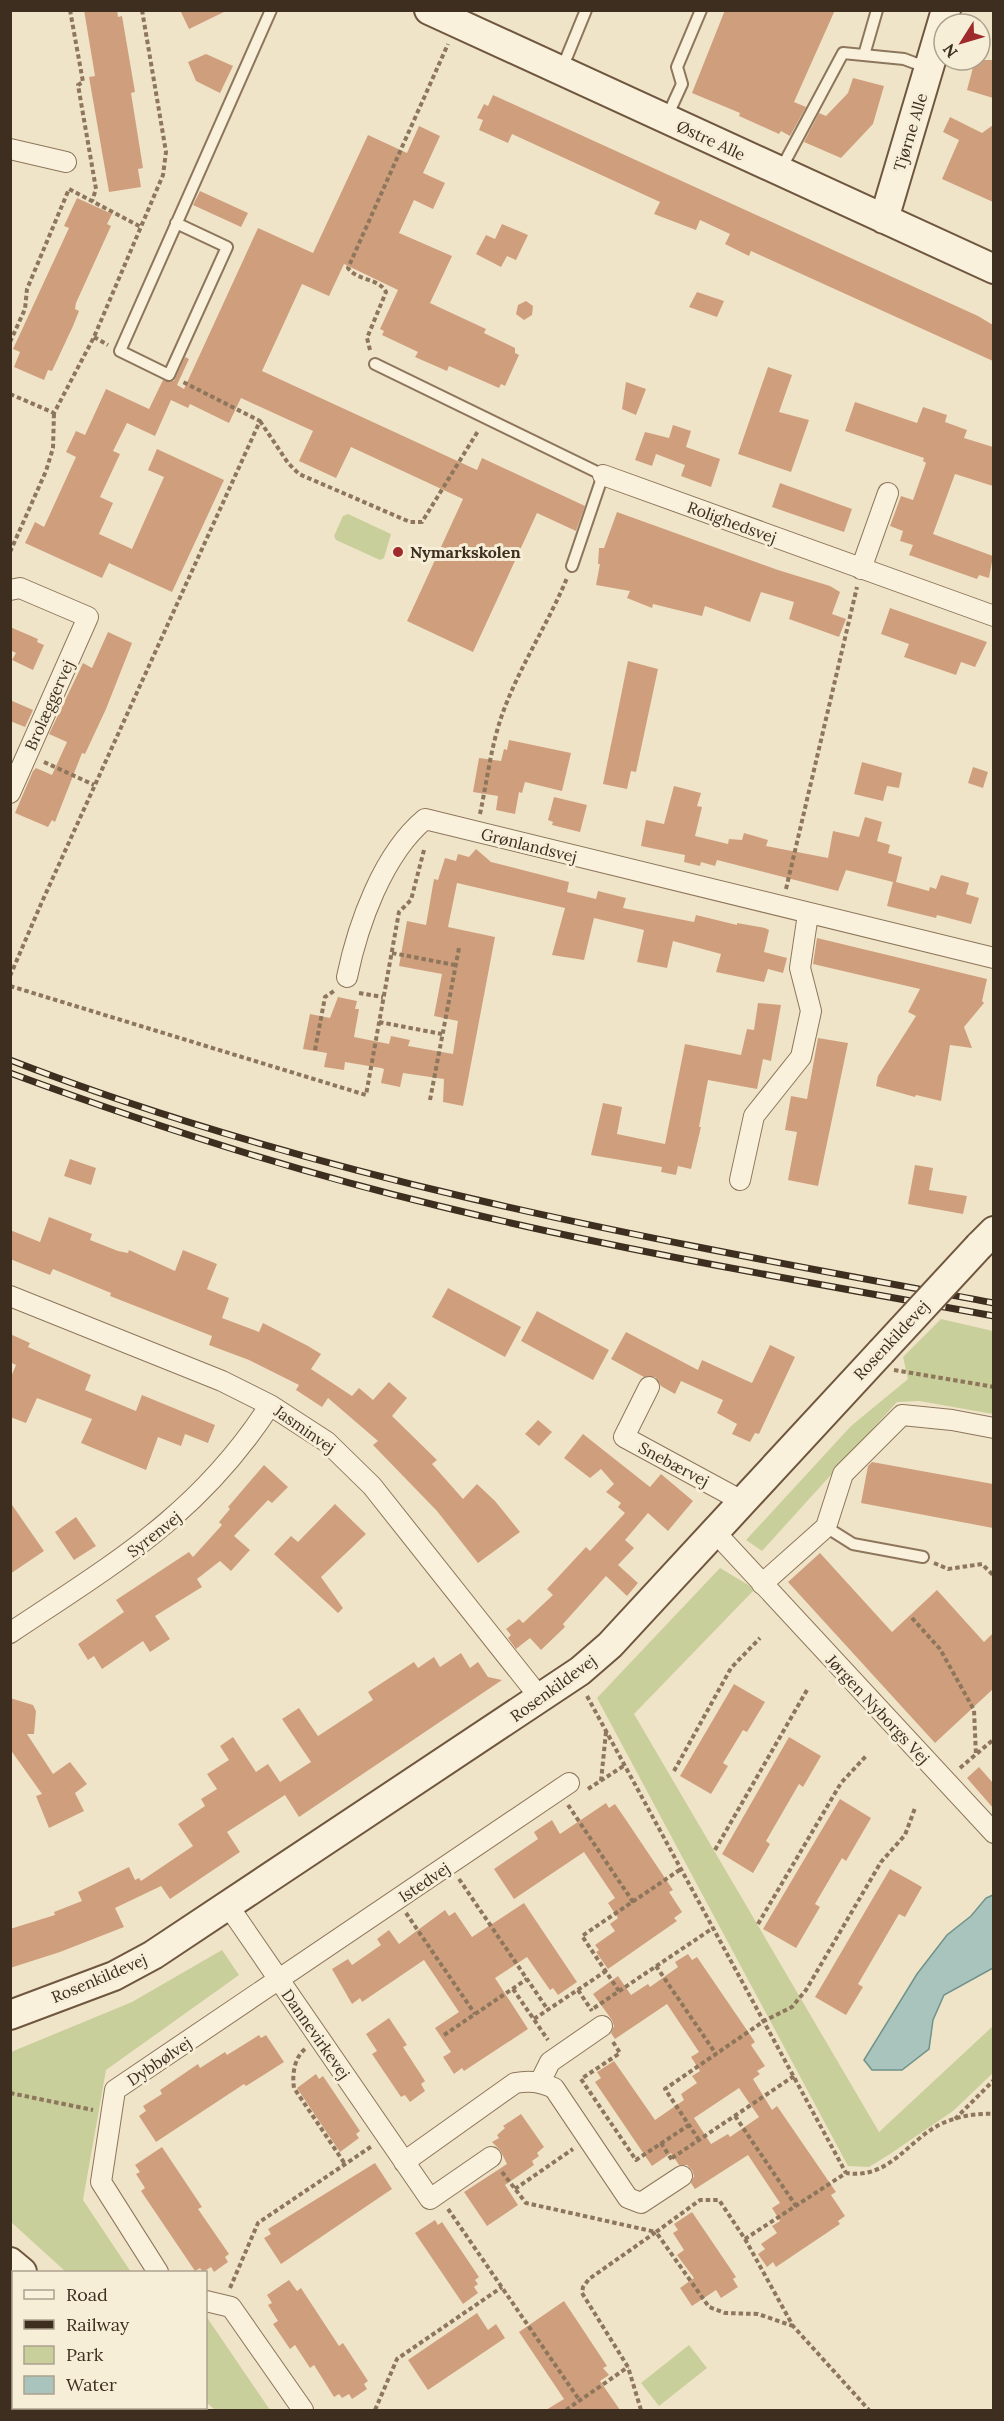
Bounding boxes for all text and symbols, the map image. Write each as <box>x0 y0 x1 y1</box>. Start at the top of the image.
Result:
north arrow <box>932 12 992 72</box>
text: N <box>938 40 962 62</box>
street label: Tjørne Alle <box>889 90 931 174</box>
street label: Østre Alle <box>674 115 749 165</box>
street label: Rolighedsvej <box>685 497 779 547</box>
place label: Nymarkskolen <box>410 542 521 562</box>
marker: Nymarkskolen <box>391 545 405 559</box>
street label: Brolæggervej <box>20 657 78 753</box>
street label: Grønlandsvej <box>479 823 579 867</box>
street label: Rosenkildevej <box>849 1296 933 1384</box>
street label: Jasminvej <box>270 1400 340 1457</box>
street label: Snebærvej <box>635 1437 713 1491</box>
street label: Syrenvej <box>123 1507 185 1561</box>
street label: Jørgen Nyborgs Vej <box>821 1649 934 1768</box>
street label: Rosenkildevej <box>506 1650 600 1726</box>
street label: Istedvej <box>394 1858 454 1906</box>
street label: Rosenkildevej <box>48 1949 150 2007</box>
street label: Dannevirkevej <box>278 1985 354 2083</box>
street label: Dybbølvej <box>123 2032 195 2090</box>
legend <box>12 2271 207 2409</box>
text: Road <box>66 2283 108 2306</box>
text: Railway <box>66 2313 130 2336</box>
text: Park <box>66 2343 104 2366</box>
text: Water <box>66 2373 117 2396</box>

